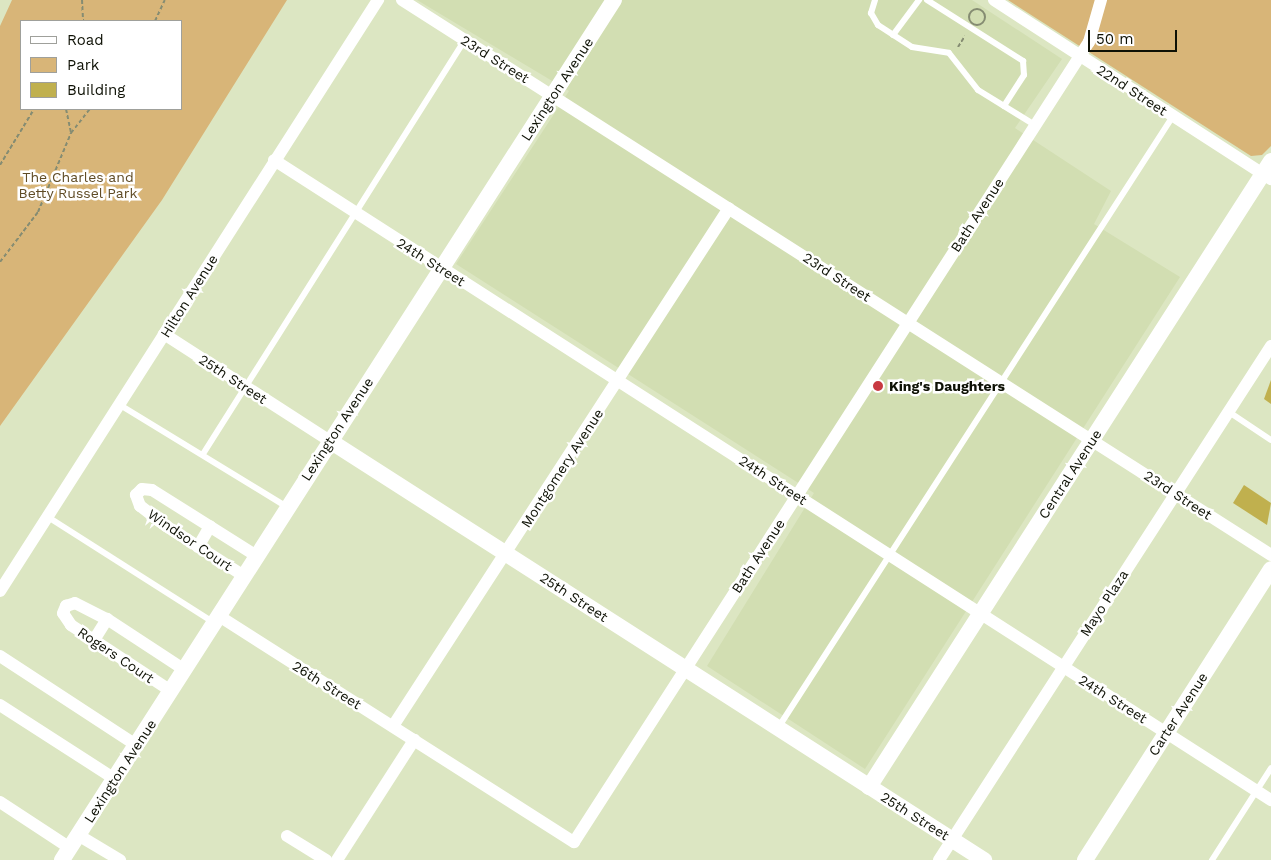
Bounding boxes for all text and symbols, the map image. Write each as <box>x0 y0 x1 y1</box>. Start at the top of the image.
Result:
legend <box>20 20 182 110</box>
scale bar <box>1091 20 1180 52</box>
text: 50 m <box>1096 30 1133 48</box>
text: Road <box>67 31 104 49</box>
street label: 23rd Street <box>458 31 532 87</box>
street label: Lexington Avenue <box>517 34 597 144</box>
text: Park <box>67 56 99 74</box>
street label: 22nd Street <box>1094 61 1170 119</box>
text: Building <box>67 81 125 99</box>
park label: The Charles and Betty Russel Park <box>18 169 138 202</box>
street label: Bath Avenue <box>947 175 1007 255</box>
street label: 24th Street <box>394 234 468 290</box>
street label: 23rd Street <box>800 249 874 305</box>
street label: Hilton Avenue <box>157 251 221 341</box>
street label: 25th Street <box>196 351 270 407</box>
street label: Lexington Avenue <box>297 374 377 484</box>
place label: King's Daughters <box>889 378 1005 394</box>
marker: King's Daughters <box>871 379 885 393</box>
street label: Montgomery Avenue <box>517 405 607 531</box>
street label: Central Avenue <box>1035 426 1105 522</box>
street label: 24th Street <box>736 452 810 508</box>
street label: 23rd Street <box>1141 467 1215 523</box>
street label: Windsor Court <box>144 505 236 575</box>
street label: Bath Avenue <box>728 516 788 596</box>
street label: Mayo Plaza <box>1076 567 1132 639</box>
street label: 25th Street <box>537 569 611 625</box>
street label: Rogers Court <box>75 623 157 687</box>
street label: 26th Street <box>289 657 365 713</box>
street label: Carter Avenue <box>1145 669 1211 759</box>
street label: 24th Street <box>1076 671 1150 727</box>
street label: Lexington Avenue <box>80 716 160 826</box>
street label: 25th Street <box>878 788 952 844</box>

